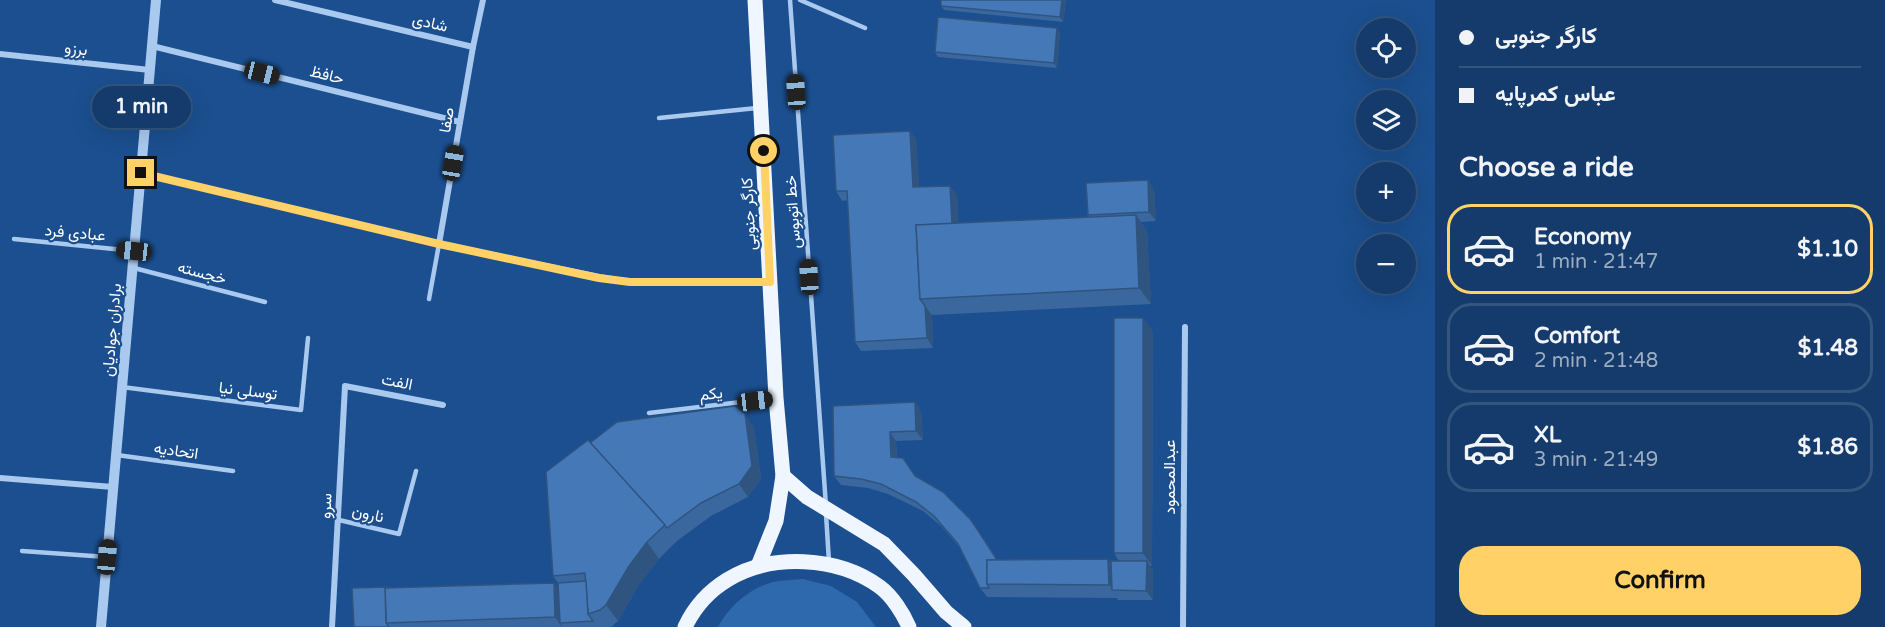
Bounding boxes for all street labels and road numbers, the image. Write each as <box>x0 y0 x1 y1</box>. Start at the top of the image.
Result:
street label: شادی <box>410 9 450 37</box>
street label: برزو <box>64 38 88 60</box>
street label: حافظ <box>308 61 346 89</box>
street label: صفا <box>435 106 459 134</box>
street label: خط اتوبوس <box>780 174 806 249</box>
street label: کارگر جنوبی <box>737 177 761 251</box>
street label: عبادی فرد <box>44 220 106 246</box>
street label: خجسته <box>175 257 229 289</box>
street label: برادران جوادیان <box>98 283 126 377</box>
street label: الفت <box>380 369 414 395</box>
street label: توسلی نیا <box>218 377 279 405</box>
street label: یکم <box>698 383 724 405</box>
street label: اتحادیه <box>152 438 200 464</box>
street label: عبدالمحمود <box>1160 440 1180 514</box>
street label: سرو <box>315 493 337 519</box>
street label: نارون <box>350 501 386 527</box>

